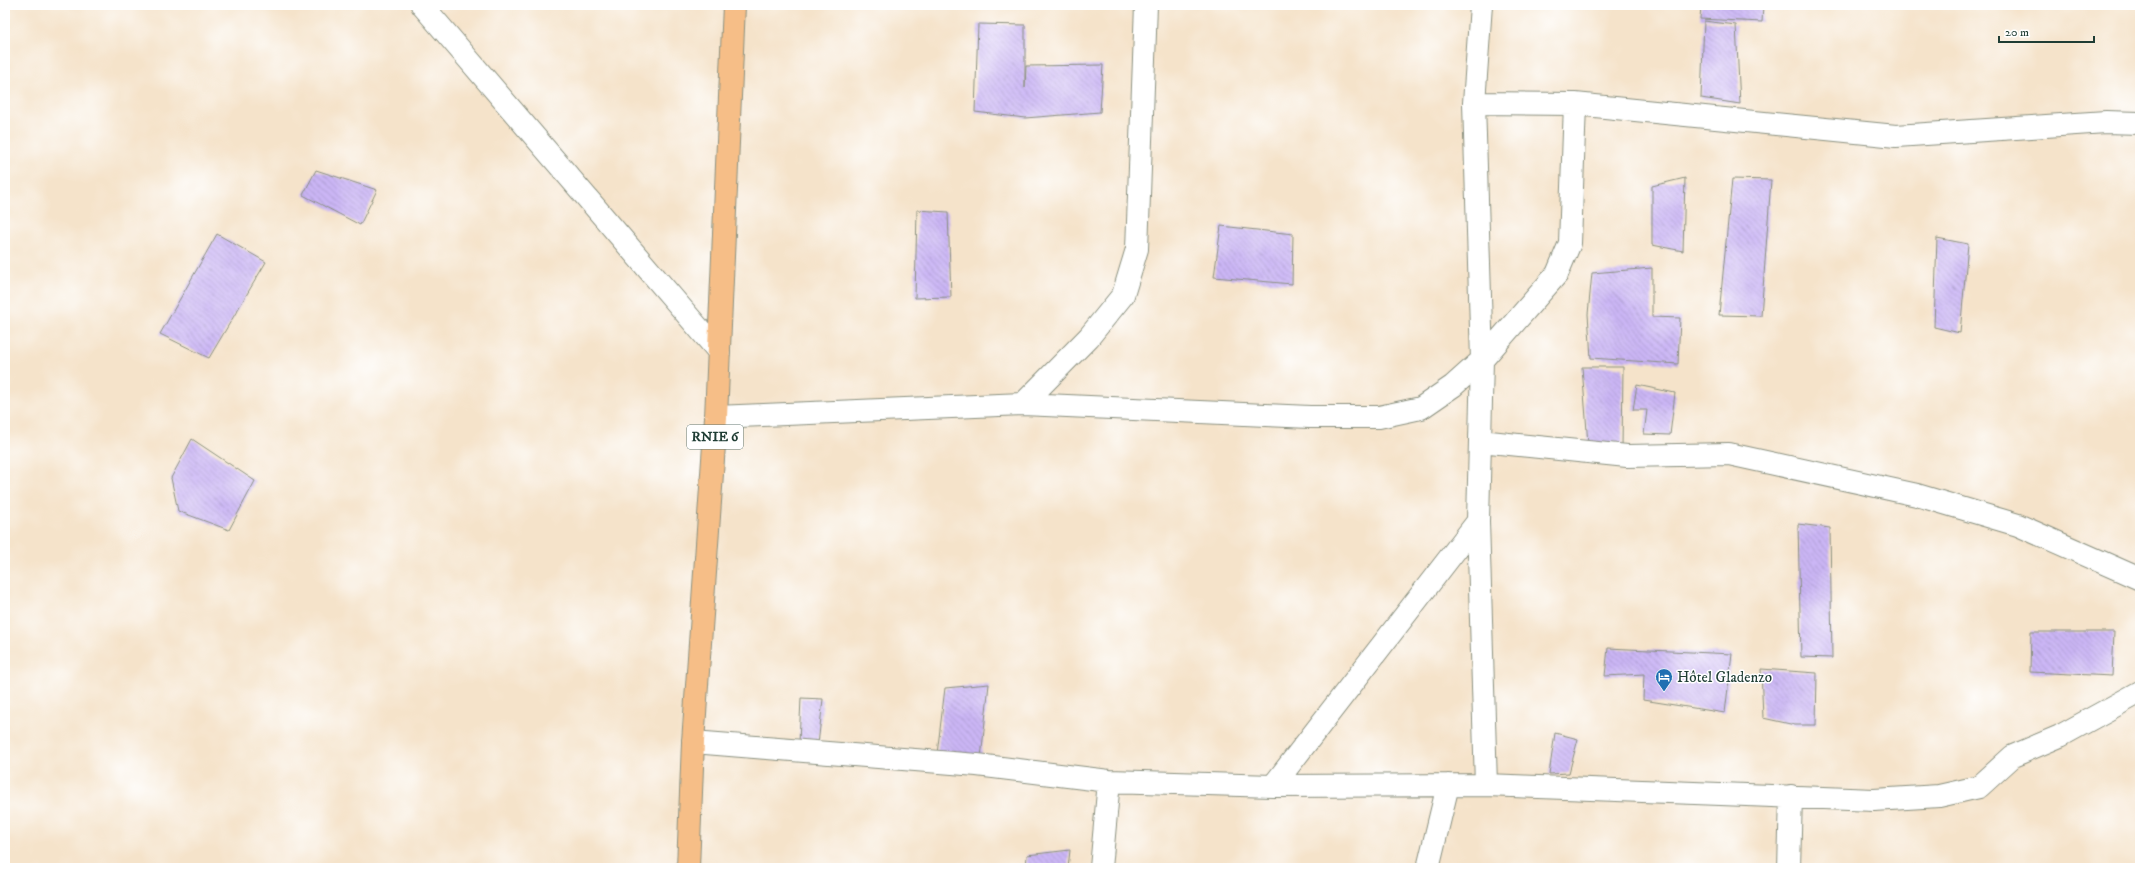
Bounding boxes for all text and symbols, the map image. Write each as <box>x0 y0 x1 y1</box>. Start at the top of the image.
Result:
scale bar <box>1999 18 2094 44</box>
text: 20 m <box>2005 25 2029 40</box>
road number: RNIE 6 <box>687 425 743 449</box>
hotel icon: Hôtel Gladenzo <box>1654 667 1674 692</box>
place label: Hôtel Gladenzo <box>1677 668 1772 687</box>

